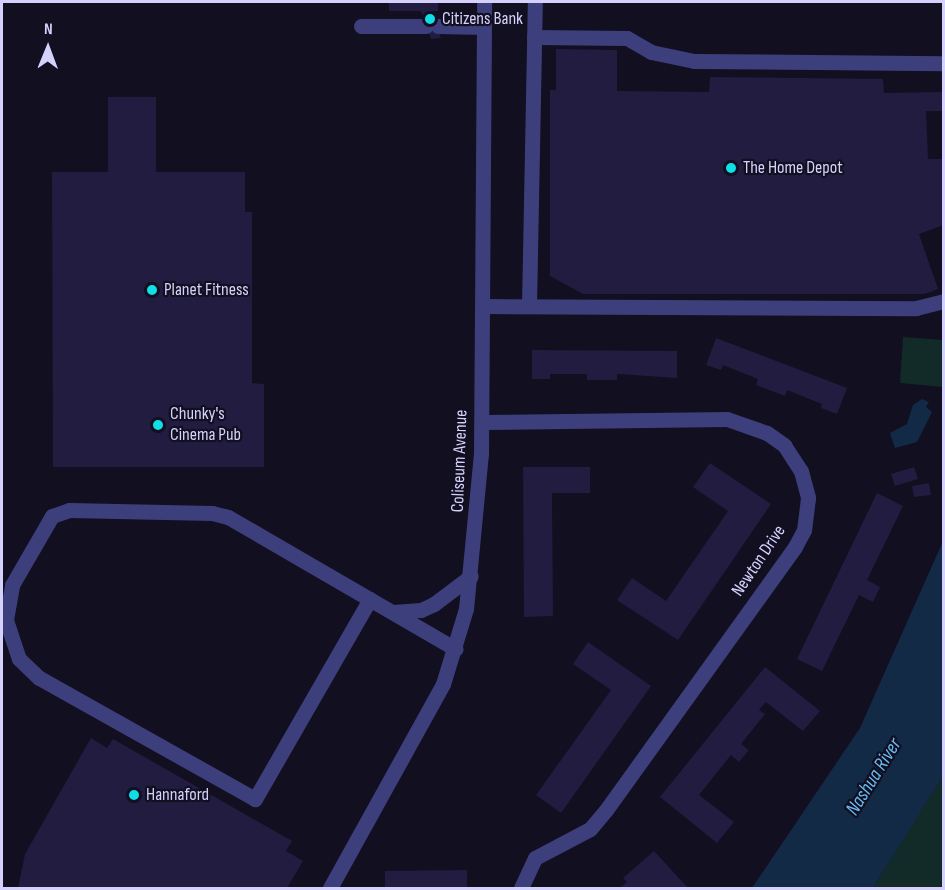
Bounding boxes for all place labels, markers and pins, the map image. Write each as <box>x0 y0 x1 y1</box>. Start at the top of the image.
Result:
place label: Citizens Bank <box>442 8 523 30</box>
marker: Citizens Bank <box>423 12 437 26</box>
place label: The Home Depot <box>743 157 843 179</box>
marker: The Home Depot <box>724 161 738 175</box>
place label: Planet Fitness <box>164 279 249 301</box>
marker: Planet Fitness <box>145 283 159 297</box>
place label: Chunky's Cinema Pub <box>170 404 241 446</box>
marker: Chunky's Cinema Pub <box>151 418 165 432</box>
place label: Hannaford <box>146 784 209 806</box>
marker: Hannaford <box>127 788 141 802</box>

